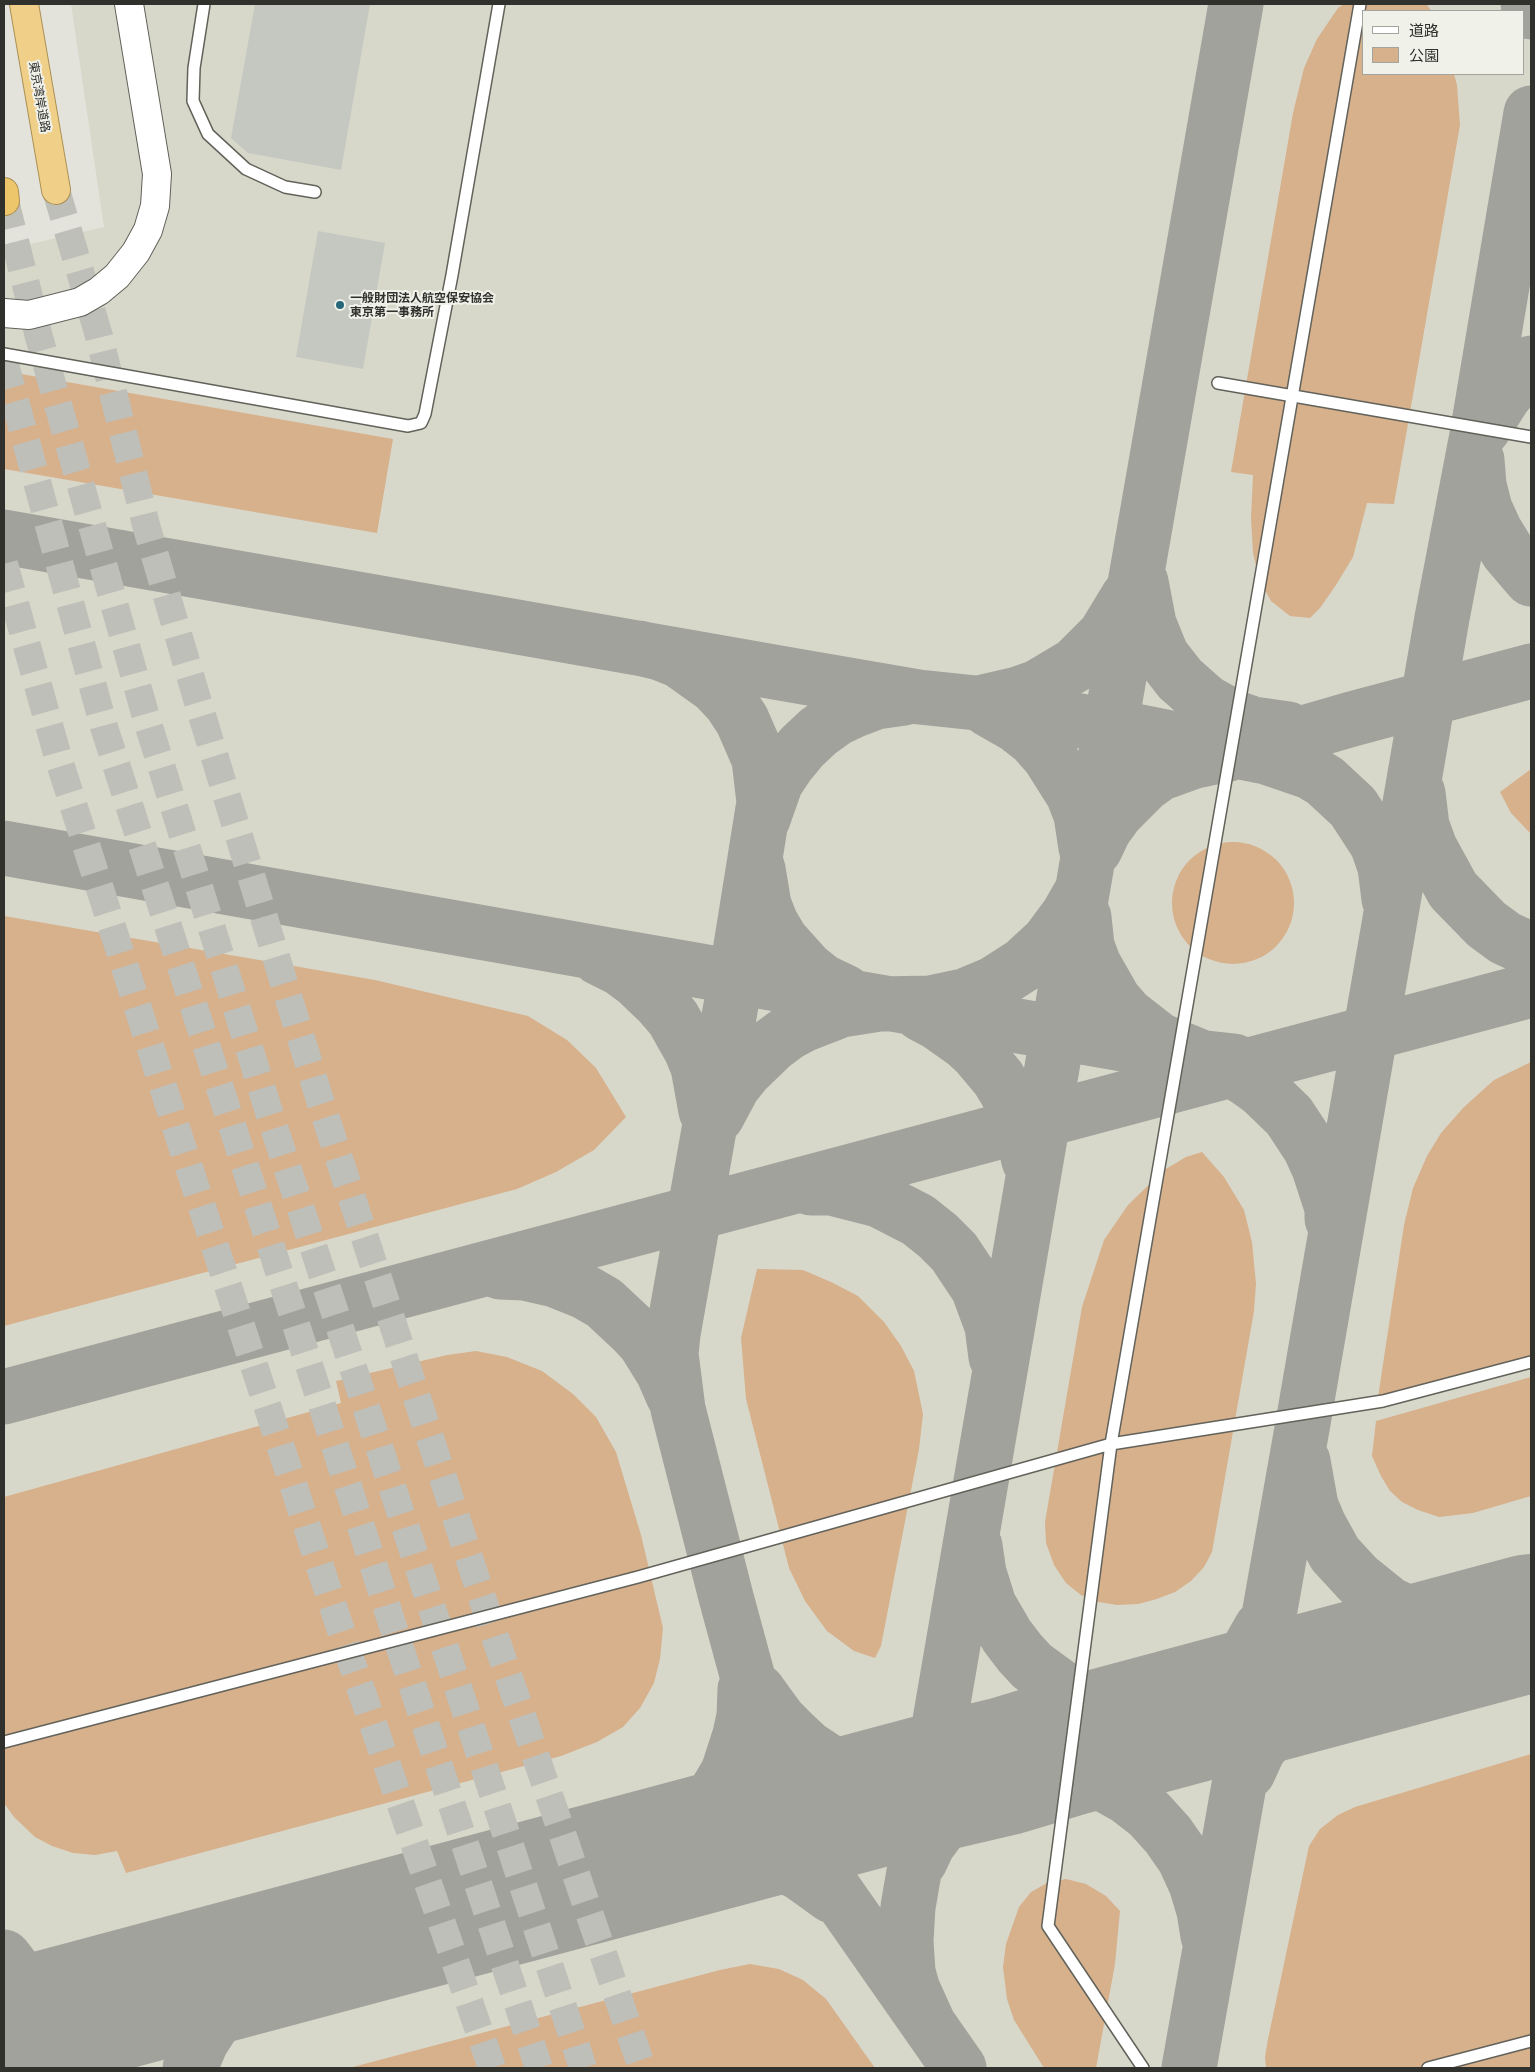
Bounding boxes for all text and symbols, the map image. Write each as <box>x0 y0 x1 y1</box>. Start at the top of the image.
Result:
legend <box>1362 10 1525 75</box>
text: 道路 <box>1409 22 1439 40</box>
text: 公園 <box>1409 47 1439 65</box>
street label: 東京湾岸道路 <box>26 60 52 134</box>
place label: 一般財団法人航空保安協会 東京第一事務所 <box>350 291 494 319</box>
marker: 一般財団法人航空保安協会 東京第一事務所 <box>334 299 346 311</box>

